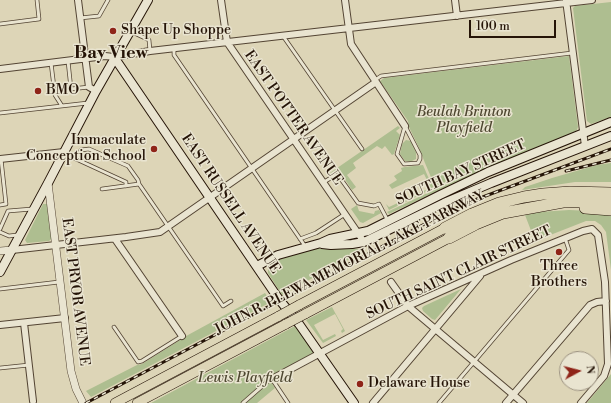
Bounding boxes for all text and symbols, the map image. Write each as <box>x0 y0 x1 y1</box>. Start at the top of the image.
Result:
scale bar <box>471 12 558 38</box>
text: 100 m <box>476 19 510 34</box>
place label: Shape Up Shoppe <box>121 23 231 39</box>
marker: Shape Up Shoppe <box>108 26 118 36</box>
district label: Bay View <box>74 43 148 65</box>
street label: EAST POTTER AVENUE <box>240 47 346 189</box>
place label: BMO <box>46 83 79 99</box>
marker: BMO <box>33 86 43 96</box>
park label: Beulah Brinton Playfield <box>417 105 511 138</box>
street label: EAST RUSSELL AVENUE <box>177 131 283 277</box>
place label: Immaculate Conception School <box>26 133 146 166</box>
street label: SOUTH BAY STREET <box>393 137 529 209</box>
marker: Immaculate Conception School <box>149 144 159 154</box>
street label: JOHN R. PLEWA MEMORIAL LAKE PARKWAY <box>212 187 488 339</box>
street label: EAST PRYOR AVENUE <box>58 217 92 367</box>
street label: SOUTH SAINT CLAIR STREET <box>364 223 554 323</box>
marker: Three Brothers <box>554 247 564 257</box>
place label: Three Brothers <box>531 259 587 292</box>
north arrow <box>559 351 599 391</box>
text: N <box>582 364 597 375</box>
park label: Lewis Playfield <box>198 371 292 387</box>
place label: Delaware House <box>368 376 470 392</box>
marker: Delaware House <box>355 379 365 389</box>

